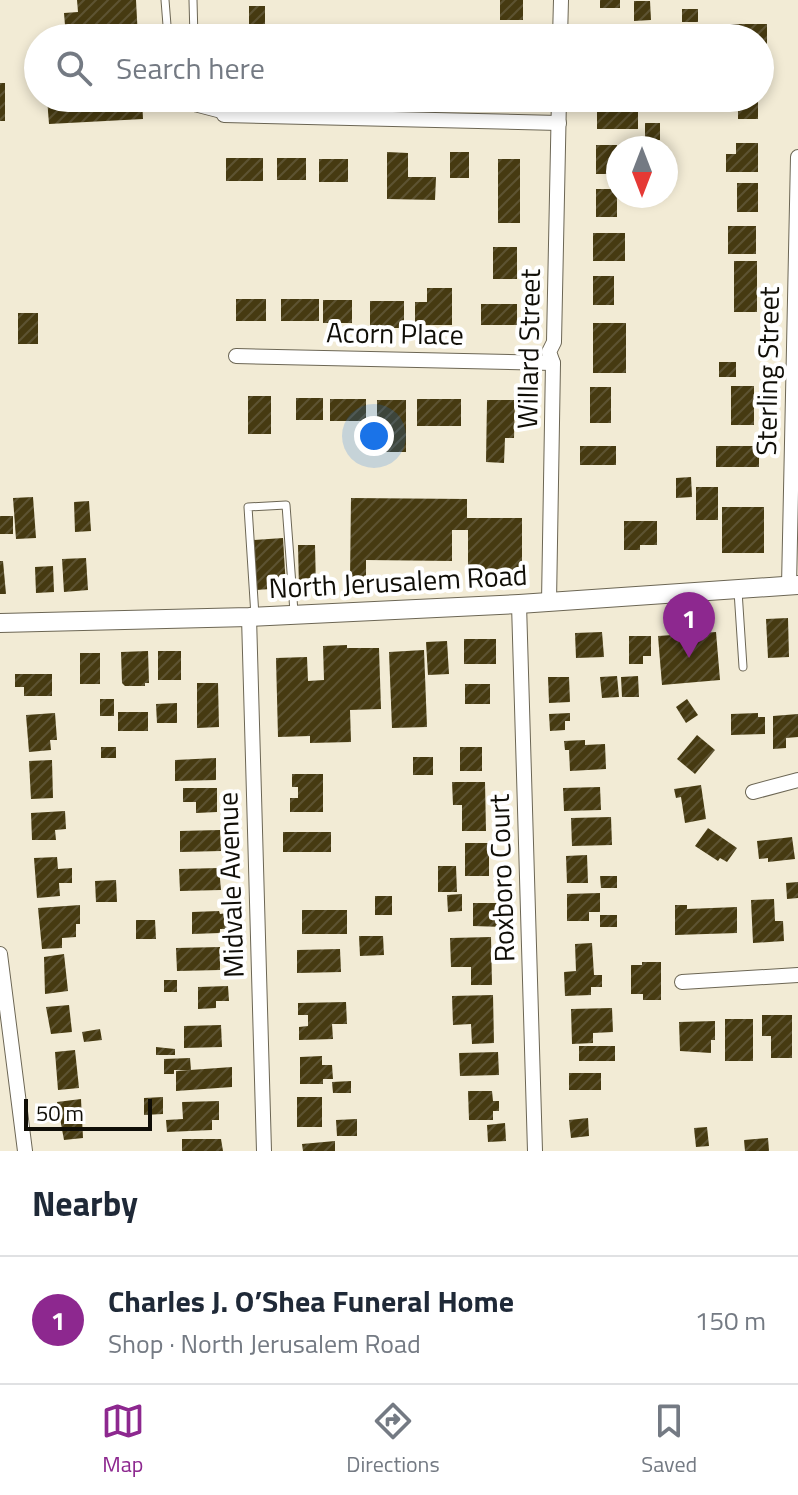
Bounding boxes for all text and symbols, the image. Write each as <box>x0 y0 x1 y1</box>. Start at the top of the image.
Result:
search box <box>24 24 774 112</box>
text: Search here <box>116 45 265 91</box>
icon: search <box>52 46 96 90</box>
north arrow <box>606 136 678 208</box>
street label: Willard Street <box>505 268 551 430</box>
street label: Sterling Street <box>744 286 790 456</box>
street label: Acorn Place <box>326 310 464 356</box>
your location <box>354 416 394 456</box>
street label: North Jerusalem Road <box>268 553 528 609</box>
pin: 1 <box>663 592 715 658</box>
street label: Midvale Avenue <box>205 791 255 979</box>
street label: Roxboro Court <box>477 793 525 963</box>
scale bar <box>24 1095 152 1131</box>
text: 50 m <box>36 1096 84 1130</box>
text: Nearby <box>32 1177 138 1229</box>
text: Charles J. O’Shea Funeral Home <box>108 1278 514 1324</box>
text: 1 <box>51 1301 65 1340</box>
text: 150 m <box>695 1301 766 1340</box>
text: Shop · North Jerusalem Road <box>108 1324 421 1363</box>
tab: Map <box>101 1399 145 1481</box>
tab: Directions <box>346 1399 440 1481</box>
tab: Saved <box>641 1399 697 1481</box>

